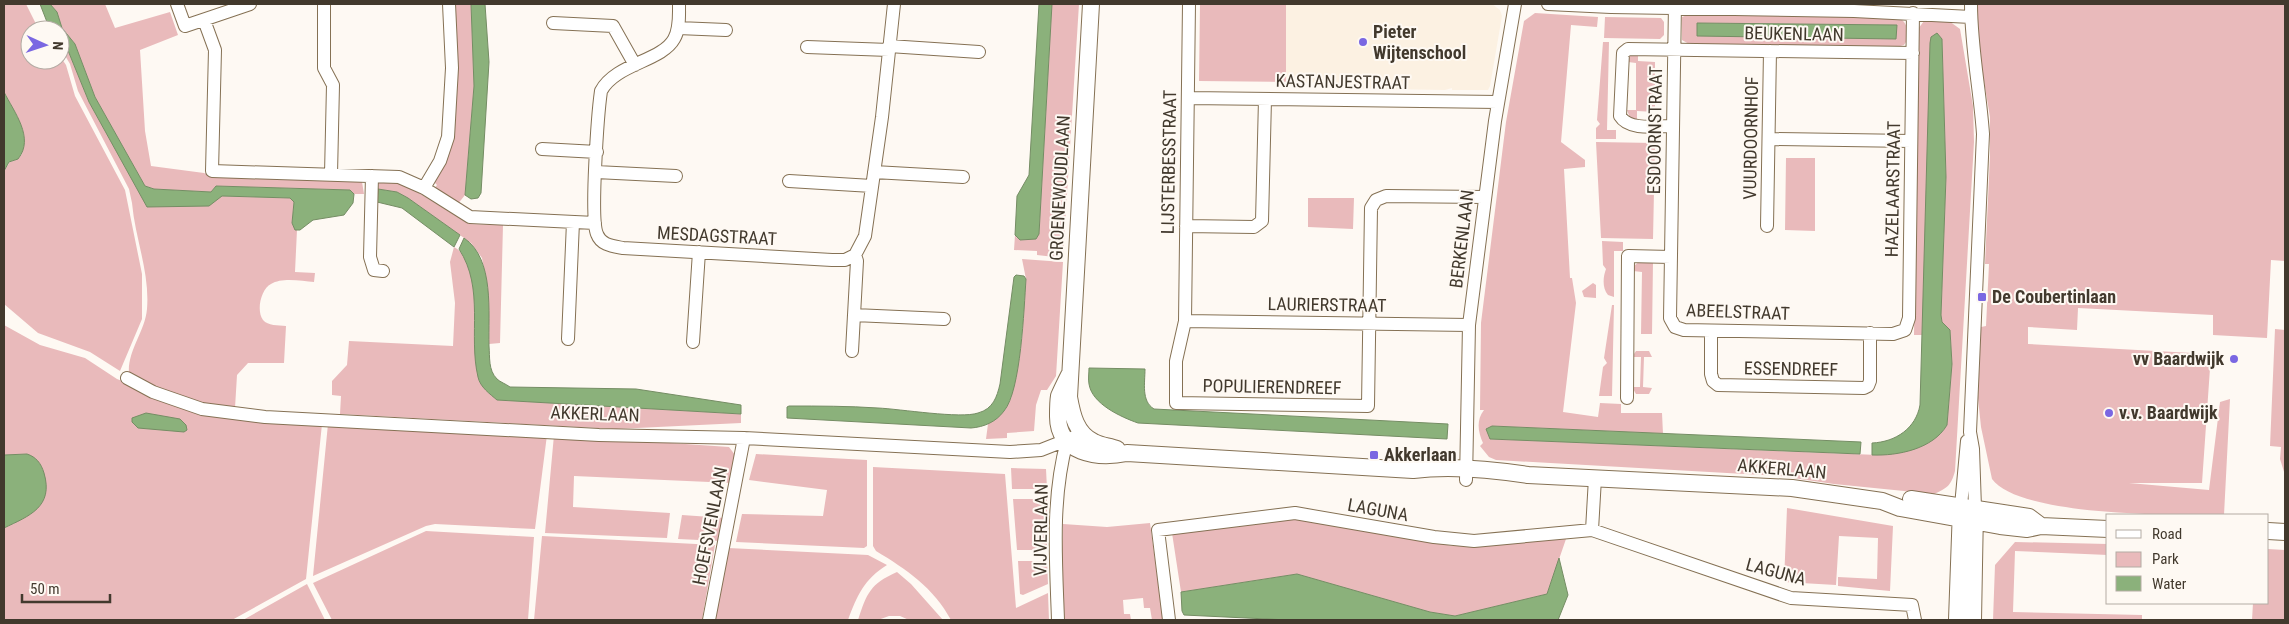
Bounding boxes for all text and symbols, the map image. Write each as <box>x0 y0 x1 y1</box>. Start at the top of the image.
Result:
north arrow <box>20 20 70 70</box>
place label: Pieter Wijtenschool <box>1373 21 1466 63</box>
street label: BEUKENLAAN <box>1744 22 1844 45</box>
marker: Pieter Wijtenschool <box>1357 36 1369 48</box>
text: N <box>50 41 66 50</box>
street label: ESDOORNSTRAAT <box>1643 66 1666 194</box>
street label: KASTANJESTRAAT <box>1276 70 1411 93</box>
street label: VUURDOORNHOF <box>1739 76 1762 200</box>
street label: LIJSTERBESSTRAAT <box>1157 90 1180 234</box>
street label: GROENEWOUDLAAN <box>1045 115 1074 261</box>
street label: HAZELAARSTRAAT <box>1881 121 1904 257</box>
street label: BERKENLAAN <box>1445 189 1478 289</box>
street label: MESDAGSTRAAT <box>656 222 778 249</box>
place label: De Coubertinlaan <box>1992 286 2116 307</box>
marker: De Coubertinlaan <box>1976 291 1988 303</box>
street label: LAURIERSTRAAT <box>1267 293 1387 316</box>
street label: ABEELSTRAAT <box>1686 299 1790 324</box>
place label: vv Baardwijk <box>2133 348 2224 369</box>
marker: vv Baardwijk <box>2228 353 2240 365</box>
street label: ESSENDREEF <box>1744 357 1839 380</box>
street label: POPULIERENDREEF <box>1202 375 1342 398</box>
street label: AKKERLAAN <box>550 401 640 426</box>
place label: v.v. Baardwijk <box>2119 402 2218 423</box>
marker: v.v. Baardwijk <box>2103 407 2115 419</box>
place label: Akkerlaan <box>1384 444 1457 465</box>
marker: Akkerlaan <box>1368 449 1380 461</box>
street label: AKKERLAAN <box>1737 454 1827 483</box>
street label: HOEFSVENLAAN <box>688 465 731 587</box>
street label: VIJVERLAAN <box>1029 484 1052 576</box>
street label: LAGUNA <box>1346 494 1411 525</box>
legend <box>2106 514 2269 604</box>
text: Road <box>2152 525 2182 543</box>
text: Park <box>2152 550 2179 568</box>
street label: LAGUNA <box>1744 553 1809 590</box>
scale bar <box>22 572 110 604</box>
text: Water <box>2152 575 2187 593</box>
text: 50 m <box>30 580 60 598</box>

